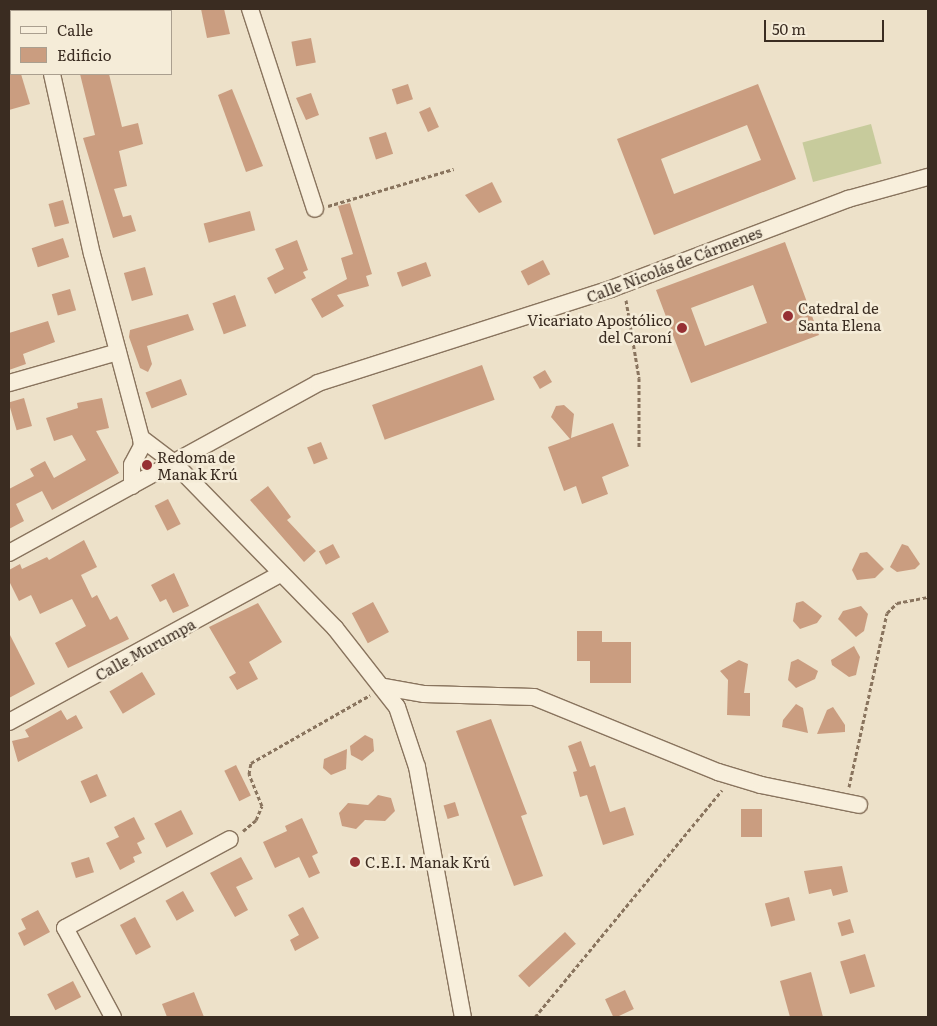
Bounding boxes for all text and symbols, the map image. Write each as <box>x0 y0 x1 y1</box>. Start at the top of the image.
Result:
legend <box>10 10 172 75</box>
scale bar <box>767 10 887 42</box>
text: 50 m <box>772 17 806 40</box>
text: Calle <box>57 18 93 41</box>
text: Edificio <box>57 43 112 66</box>
street label: Calle Nicolás de Cármenes <box>584 222 764 306</box>
place label: Catedral de Santa Elena <box>798 298 881 333</box>
place label: Vicariato Apostólico del Caroní <box>527 310 672 345</box>
marker: Catedral de Santa Elena <box>782 310 794 322</box>
marker: Vicariato Apostólico del Caroní <box>676 322 688 334</box>
place label: Redoma de Manak Krú <box>157 447 238 482</box>
marker: Redoma de Manak Krú <box>141 459 153 471</box>
street label: Calle Murumpa <box>92 614 198 684</box>
place label: C.E.I. Manak Krú <box>365 853 490 871</box>
marker: C.E.I. Manak Krú <box>349 856 361 868</box>

